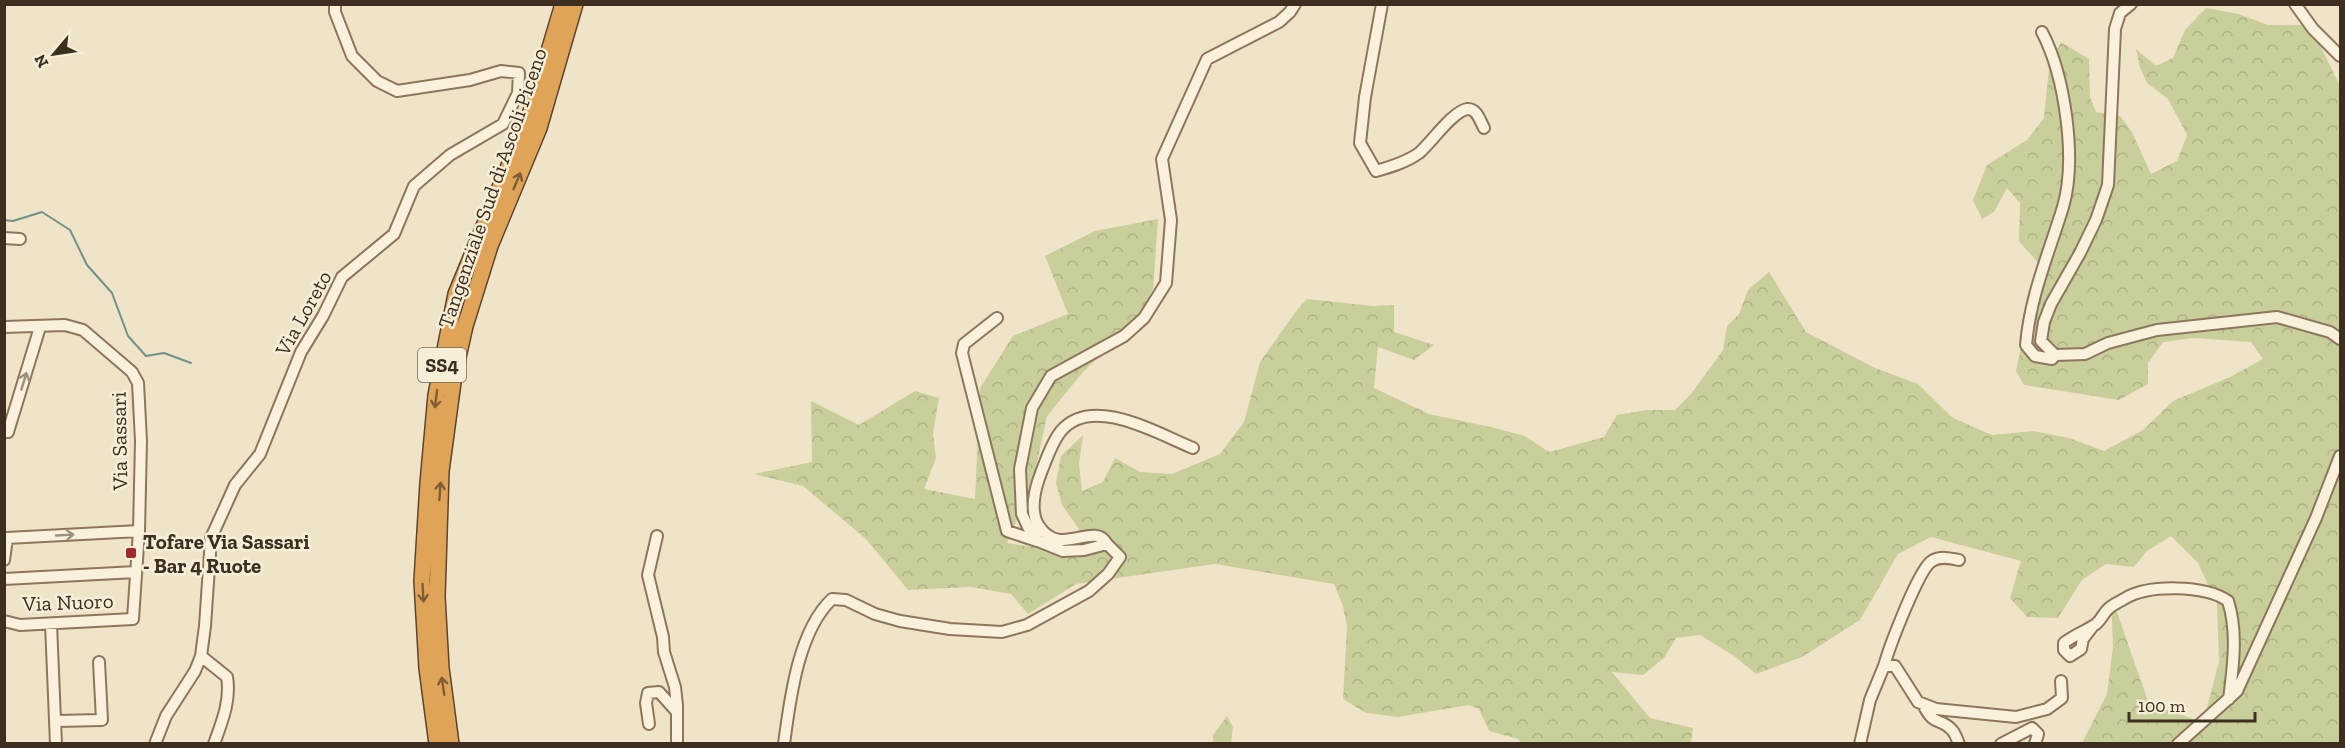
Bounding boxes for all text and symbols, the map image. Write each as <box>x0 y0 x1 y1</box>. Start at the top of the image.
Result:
north arrow <box>24 24 84 84</box>
street label: Tangenziale Sud di Ascoli Piceno <box>432 45 552 331</box>
text: N <box>30 51 53 71</box>
one-way arrow <box>512 172 523 191</box>
street label: Via Loreto <box>269 266 337 361</box>
road number: SS4 <box>418 348 466 382</box>
one-way arrow <box>19 372 30 391</box>
one-way arrow <box>431 388 442 408</box>
street label: Via Sassari <box>106 391 132 491</box>
one-way arrow <box>435 481 446 501</box>
one-way arrow <box>55 529 75 540</box>
place label: Tofare Via Sassari - Bar 4 Ruote <box>143 529 310 578</box>
marker: Tofare Via Sassari - Bar 4 Ruote <box>124 546 138 560</box>
one-way arrow <box>417 583 428 603</box>
street label: Via Nuoro <box>21 588 114 616</box>
one-way arrow <box>438 676 449 696</box>
scale bar <box>2129 685 2255 723</box>
text: 100 m <box>2138 695 2186 717</box>

